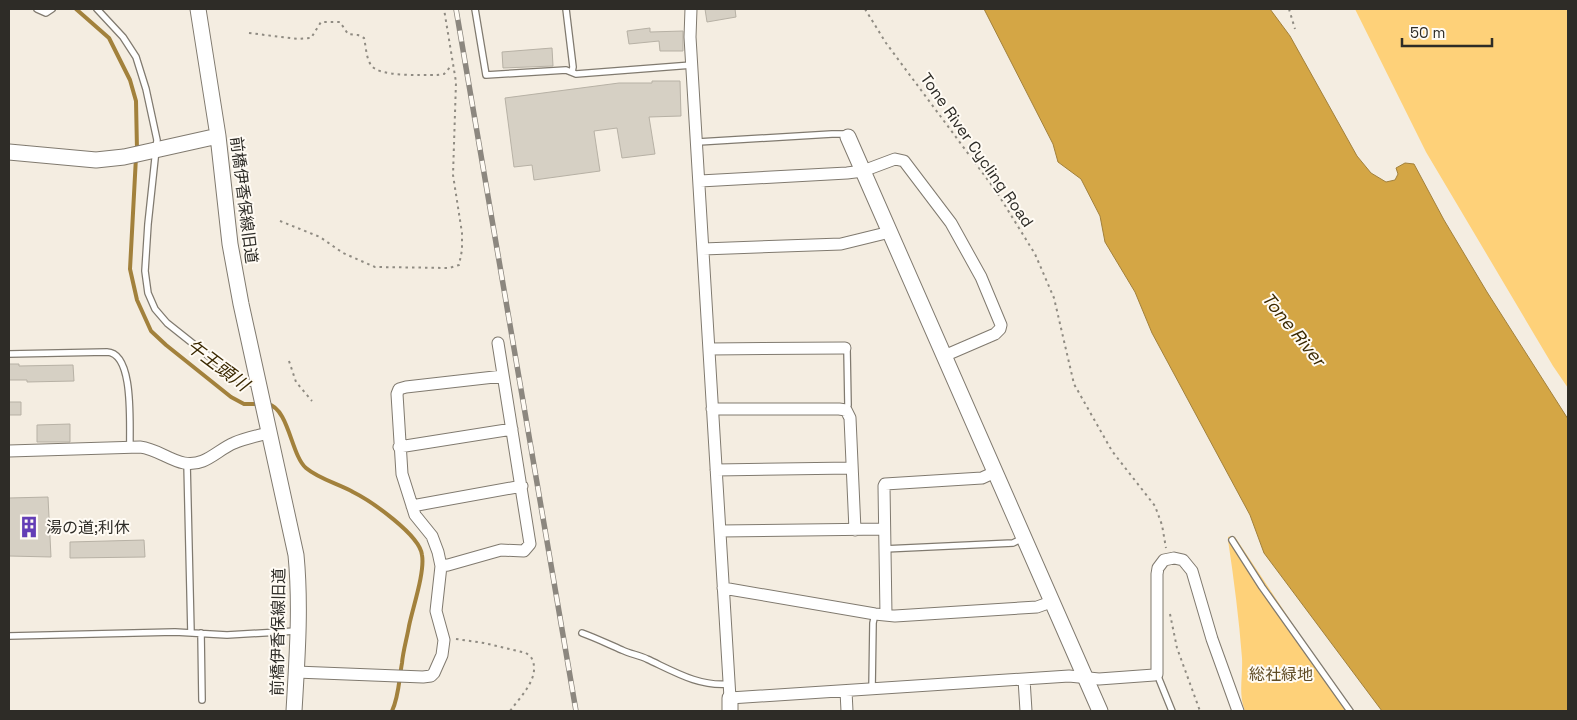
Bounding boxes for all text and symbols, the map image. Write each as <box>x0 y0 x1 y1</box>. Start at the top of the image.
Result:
scale bar <box>1402 15 1492 47</box>
text: 50 m <box>1410 23 1445 42</box>
street label: Tone River Cycling Road <box>916 69 1038 231</box>
street label: 前橋伊香保線旧道 <box>226 135 262 265</box>
water label: Tone River <box>1257 287 1332 372</box>
water label: 午王頭川 <box>182 334 255 397</box>
building icon: 湯の道;利休 <box>16 514 42 540</box>
place label: 湯の道;利休 <box>46 517 130 538</box>
street label: 前橋伊香保線旧道 <box>266 568 290 696</box>
park label: 総社緑地 <box>1249 664 1313 685</box>

